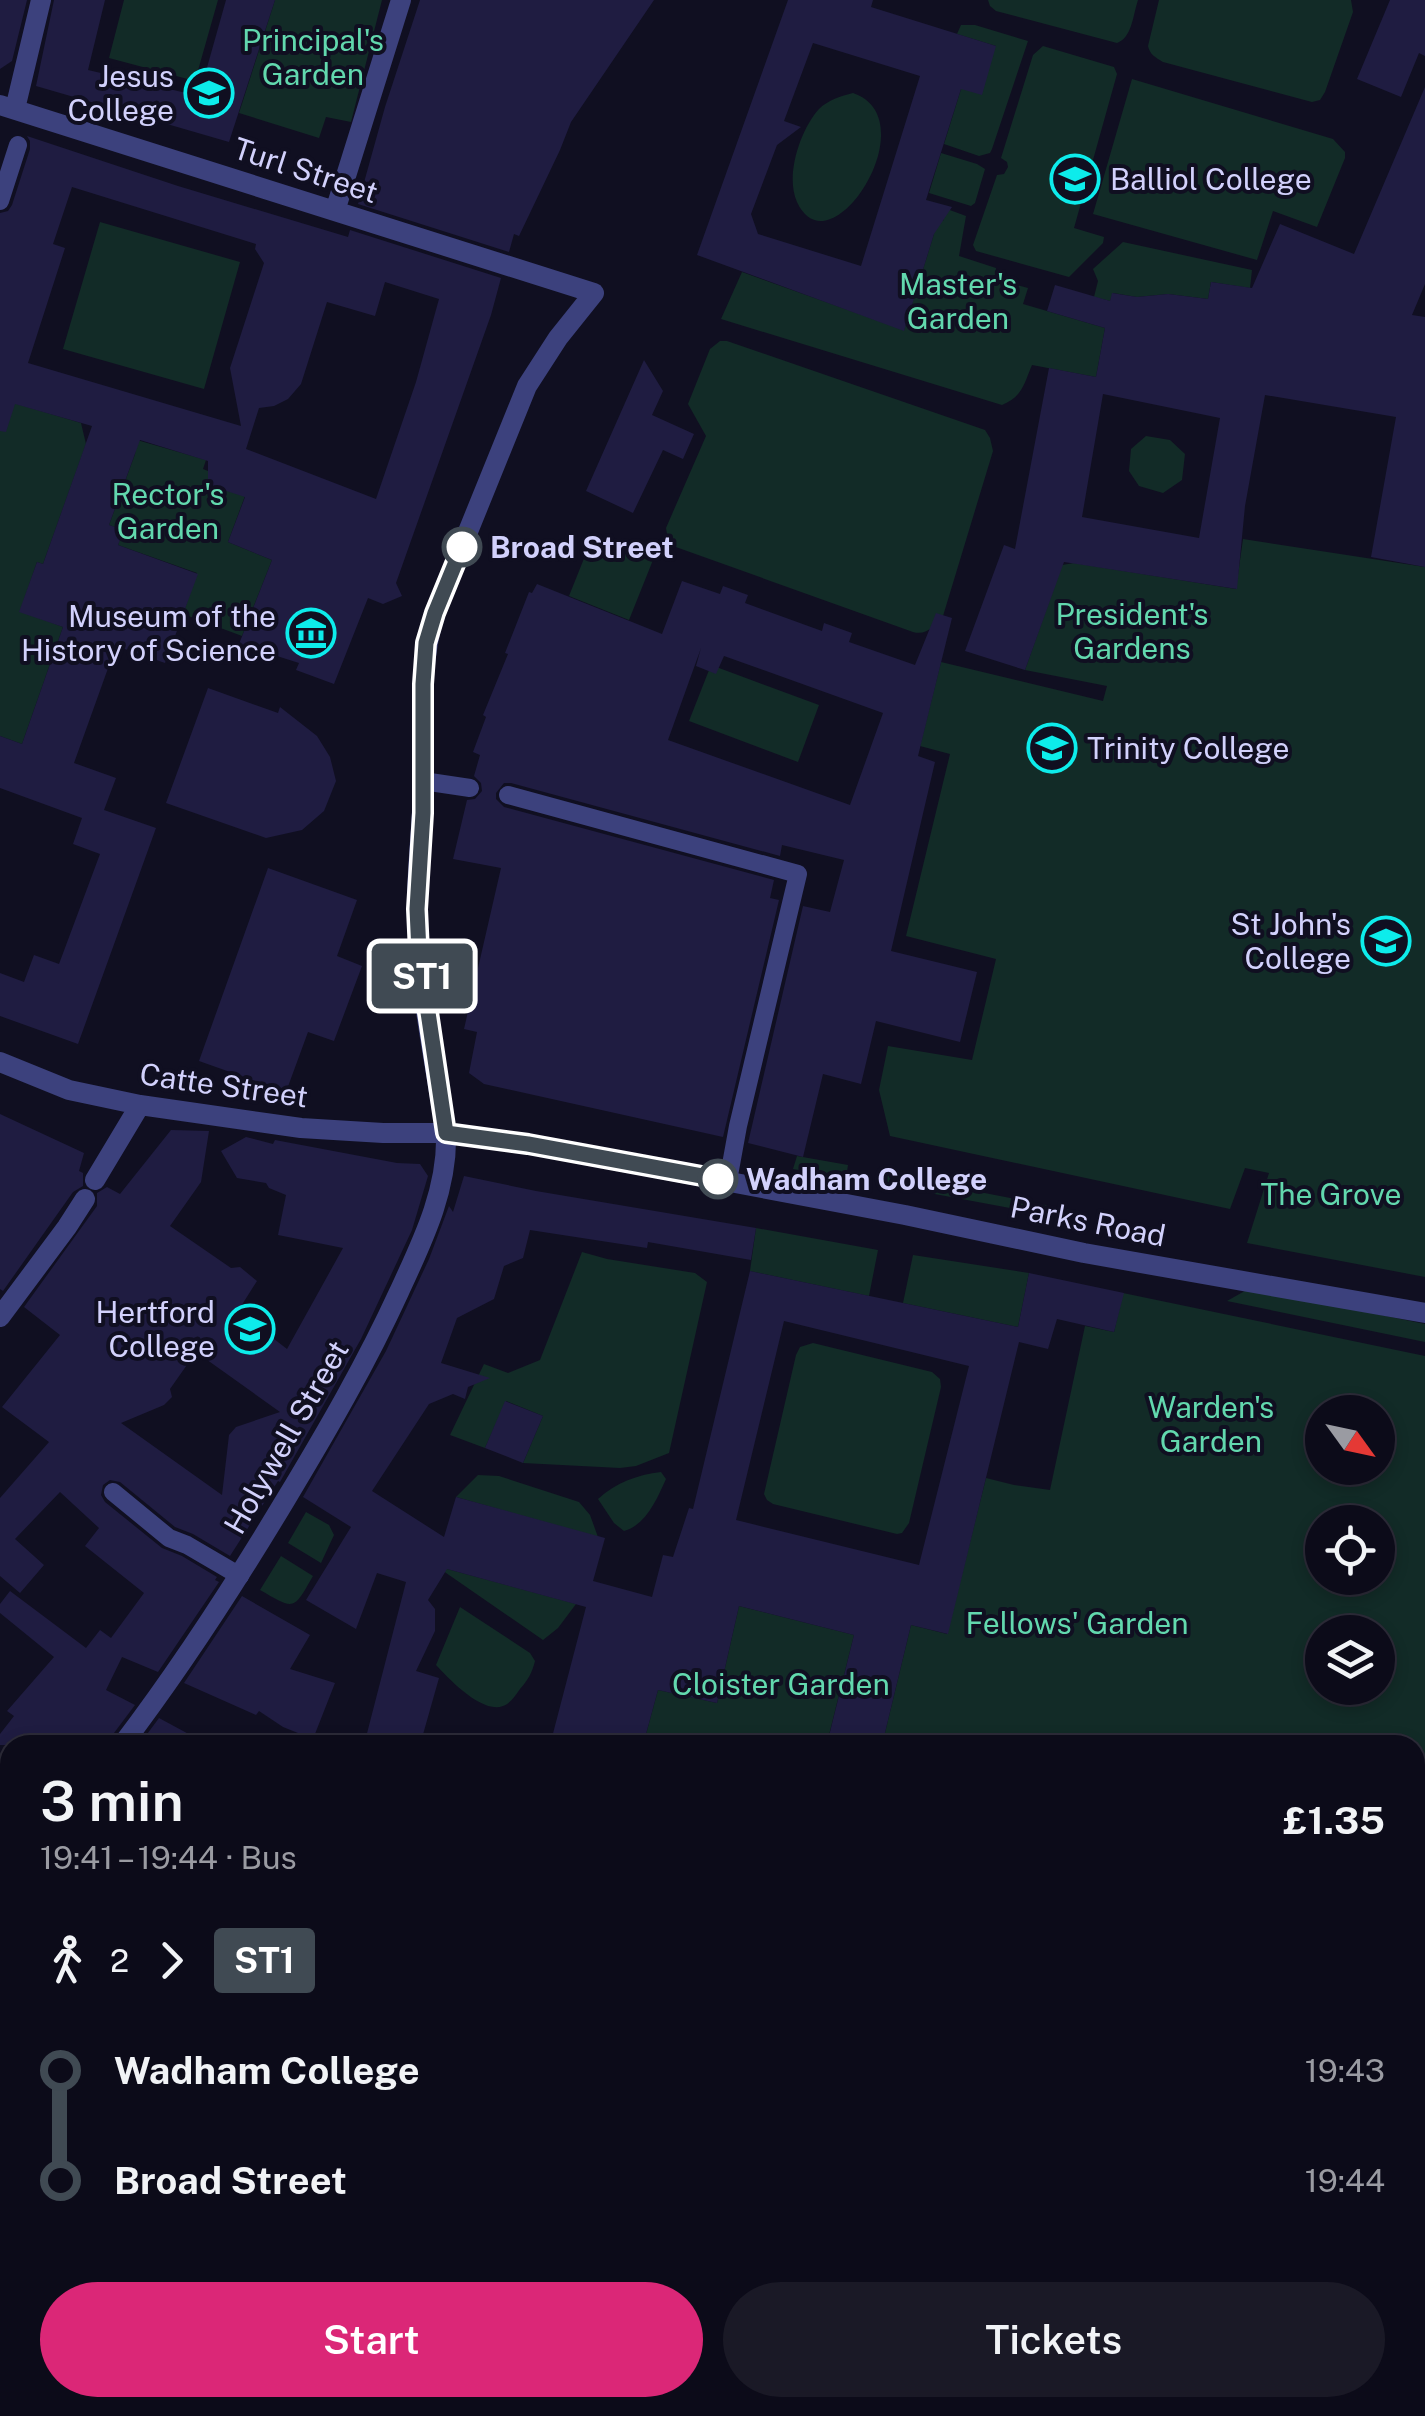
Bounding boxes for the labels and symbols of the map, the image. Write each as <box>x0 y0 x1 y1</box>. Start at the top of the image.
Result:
park label: Principal's Garden <box>242 22 384 92</box>
place label: Jesus College <box>67 58 174 128</box>
school or university icon: Jesus College <box>183 67 235 119</box>
street label: Turl Street <box>229 130 383 210</box>
school or university icon: Balliol College <box>1049 153 1101 205</box>
place label: Balliol College <box>1110 161 1312 197</box>
park label: Master's Garden <box>899 266 1017 336</box>
park label: Rector's Garden <box>112 476 224 546</box>
marker: Broad Street <box>443 528 481 566</box>
place label: Broad Street <box>490 529 674 565</box>
park label: President's Gardens <box>1055 596 1209 666</box>
place label: Museum of the History of Science <box>21 598 276 668</box>
museum icon: Museum of the History of Science <box>285 607 337 659</box>
school or university icon: Trinity College <box>1026 722 1078 774</box>
place label: Trinity College <box>1087 730 1289 766</box>
place label: St John's College <box>1231 906 1351 976</box>
school or university icon: St John's College <box>1360 915 1412 967</box>
line badge: ST1 <box>364 944 480 1008</box>
street label: Catte Street <box>138 1055 310 1115</box>
marker: Wadham College <box>699 1160 737 1198</box>
place label: Wadham College <box>746 1161 987 1197</box>
park label: The Grove <box>1260 1176 1402 1212</box>
street label: Parks Road <box>1007 1188 1169 1254</box>
place label: Hertford College <box>95 1294 215 1364</box>
school or university icon: Hertford College <box>224 1303 276 1355</box>
street label: Holywell Street <box>216 1334 356 1540</box>
park label: Warden's Garden <box>1148 1389 1274 1459</box>
north arrow <box>1305 1395 1395 1485</box>
park label: Fellows' Garden <box>965 1605 1189 1641</box>
park label: Cloister Garden <box>672 1666 890 1702</box>

